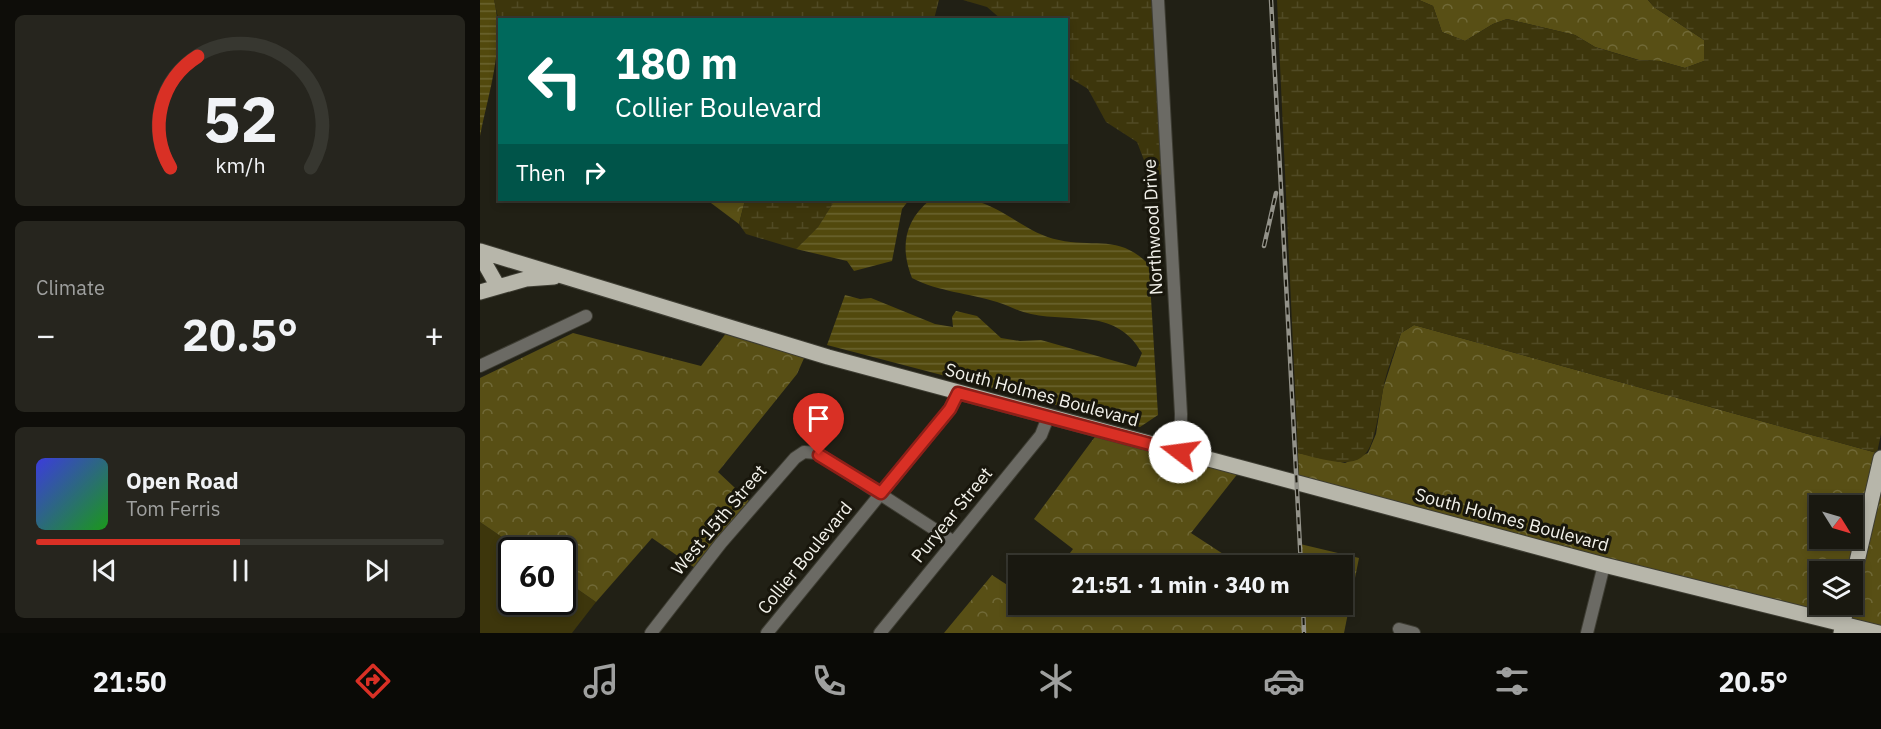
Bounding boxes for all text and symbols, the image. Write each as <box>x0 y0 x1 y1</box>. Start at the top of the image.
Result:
text: 180 m <box>615 36 738 91</box>
icon: left <box>516 42 594 120</box>
text: 52 <box>203 78 277 159</box>
text: Collier Boulevard <box>615 89 822 124</box>
text: km/h <box>215 151 265 179</box>
icon: right <box>578 156 611 189</box>
text: Then <box>516 158 566 187</box>
street label: Northwood Drive <box>1137 158 1168 296</box>
text: Climate <box>36 274 105 301</box>
text: 20.5° <box>182 305 298 363</box>
text: − <box>36 313 56 356</box>
text: + <box>424 313 444 356</box>
street label: South Holmes Boulevard <box>943 358 1142 431</box>
pin <box>793 393 844 455</box>
icon: arrive <box>802 402 835 435</box>
position arrow <box>1148 420 1212 484</box>
street label: West 15th Street <box>666 460 771 579</box>
street label: Puryear Street <box>906 462 997 567</box>
text: Open Road <box>126 466 239 495</box>
street label: South Holmes Boulevard <box>1413 483 1612 556</box>
text: Tom Ferris <box>126 495 221 522</box>
north arrow <box>1809 495 1863 549</box>
map controls <box>1809 495 1863 615</box>
street label: Collier Boulevard <box>752 497 857 619</box>
speed limit sign: 60 <box>498 537 576 615</box>
icon: previous <box>88 554 121 587</box>
icon: pause <box>224 554 257 587</box>
icon: next <box>360 554 393 587</box>
button: layers <box>1809 561 1863 615</box>
text: 21:51 · 1 min · 340 m <box>1071 570 1290 599</box>
icon: directions <box>352 660 394 702</box>
icon: music <box>580 660 622 702</box>
icon: phone <box>808 660 850 702</box>
icon: climate <box>1035 660 1077 702</box>
icon: car <box>1263 660 1305 702</box>
icon: filters <box>1491 660 1533 702</box>
text: 21:50 <box>93 664 167 699</box>
text: 20.5° <box>1718 664 1788 699</box>

